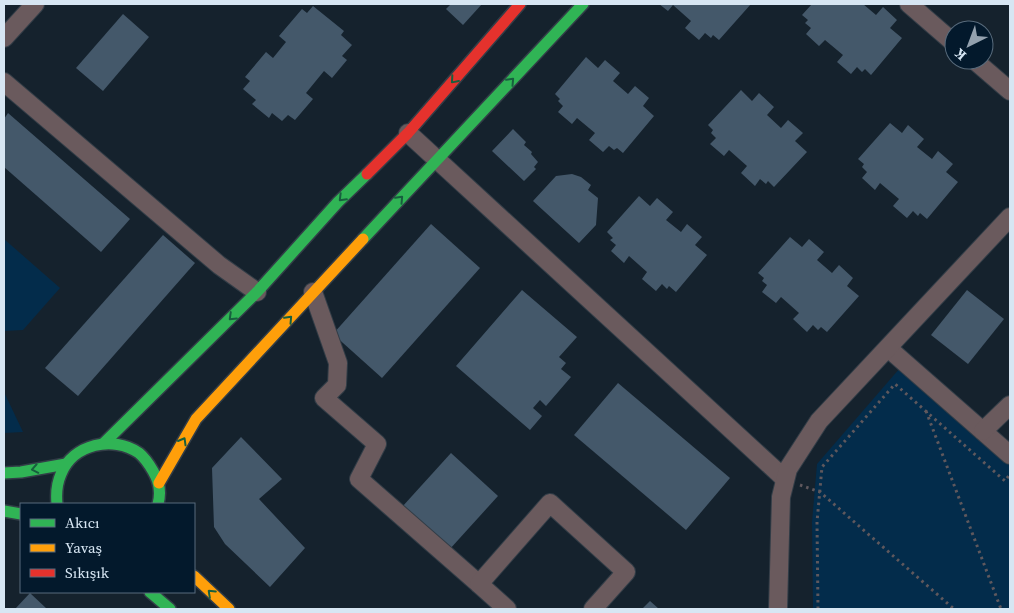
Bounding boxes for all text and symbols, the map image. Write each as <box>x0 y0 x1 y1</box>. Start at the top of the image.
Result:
north arrow <box>944 20 994 70</box>
text: K <box>950 44 971 65</box>
one-way arrow <box>451 75 460 84</box>
one-way arrow <box>505 77 514 86</box>
one-way arrow <box>339 192 348 201</box>
one-way arrow <box>394 196 403 205</box>
one-way arrow <box>228 311 237 320</box>
one-way arrow <box>283 315 292 324</box>
one-way arrow <box>177 438 187 447</box>
one-way arrow <box>31 464 39 474</box>
legend <box>20 503 195 593</box>
text: Akıcı <box>65 512 99 533</box>
text: Yavaş <box>65 537 102 558</box>
text: Sıkışık <box>65 562 110 583</box>
one-way arrow <box>208 590 217 599</box>

